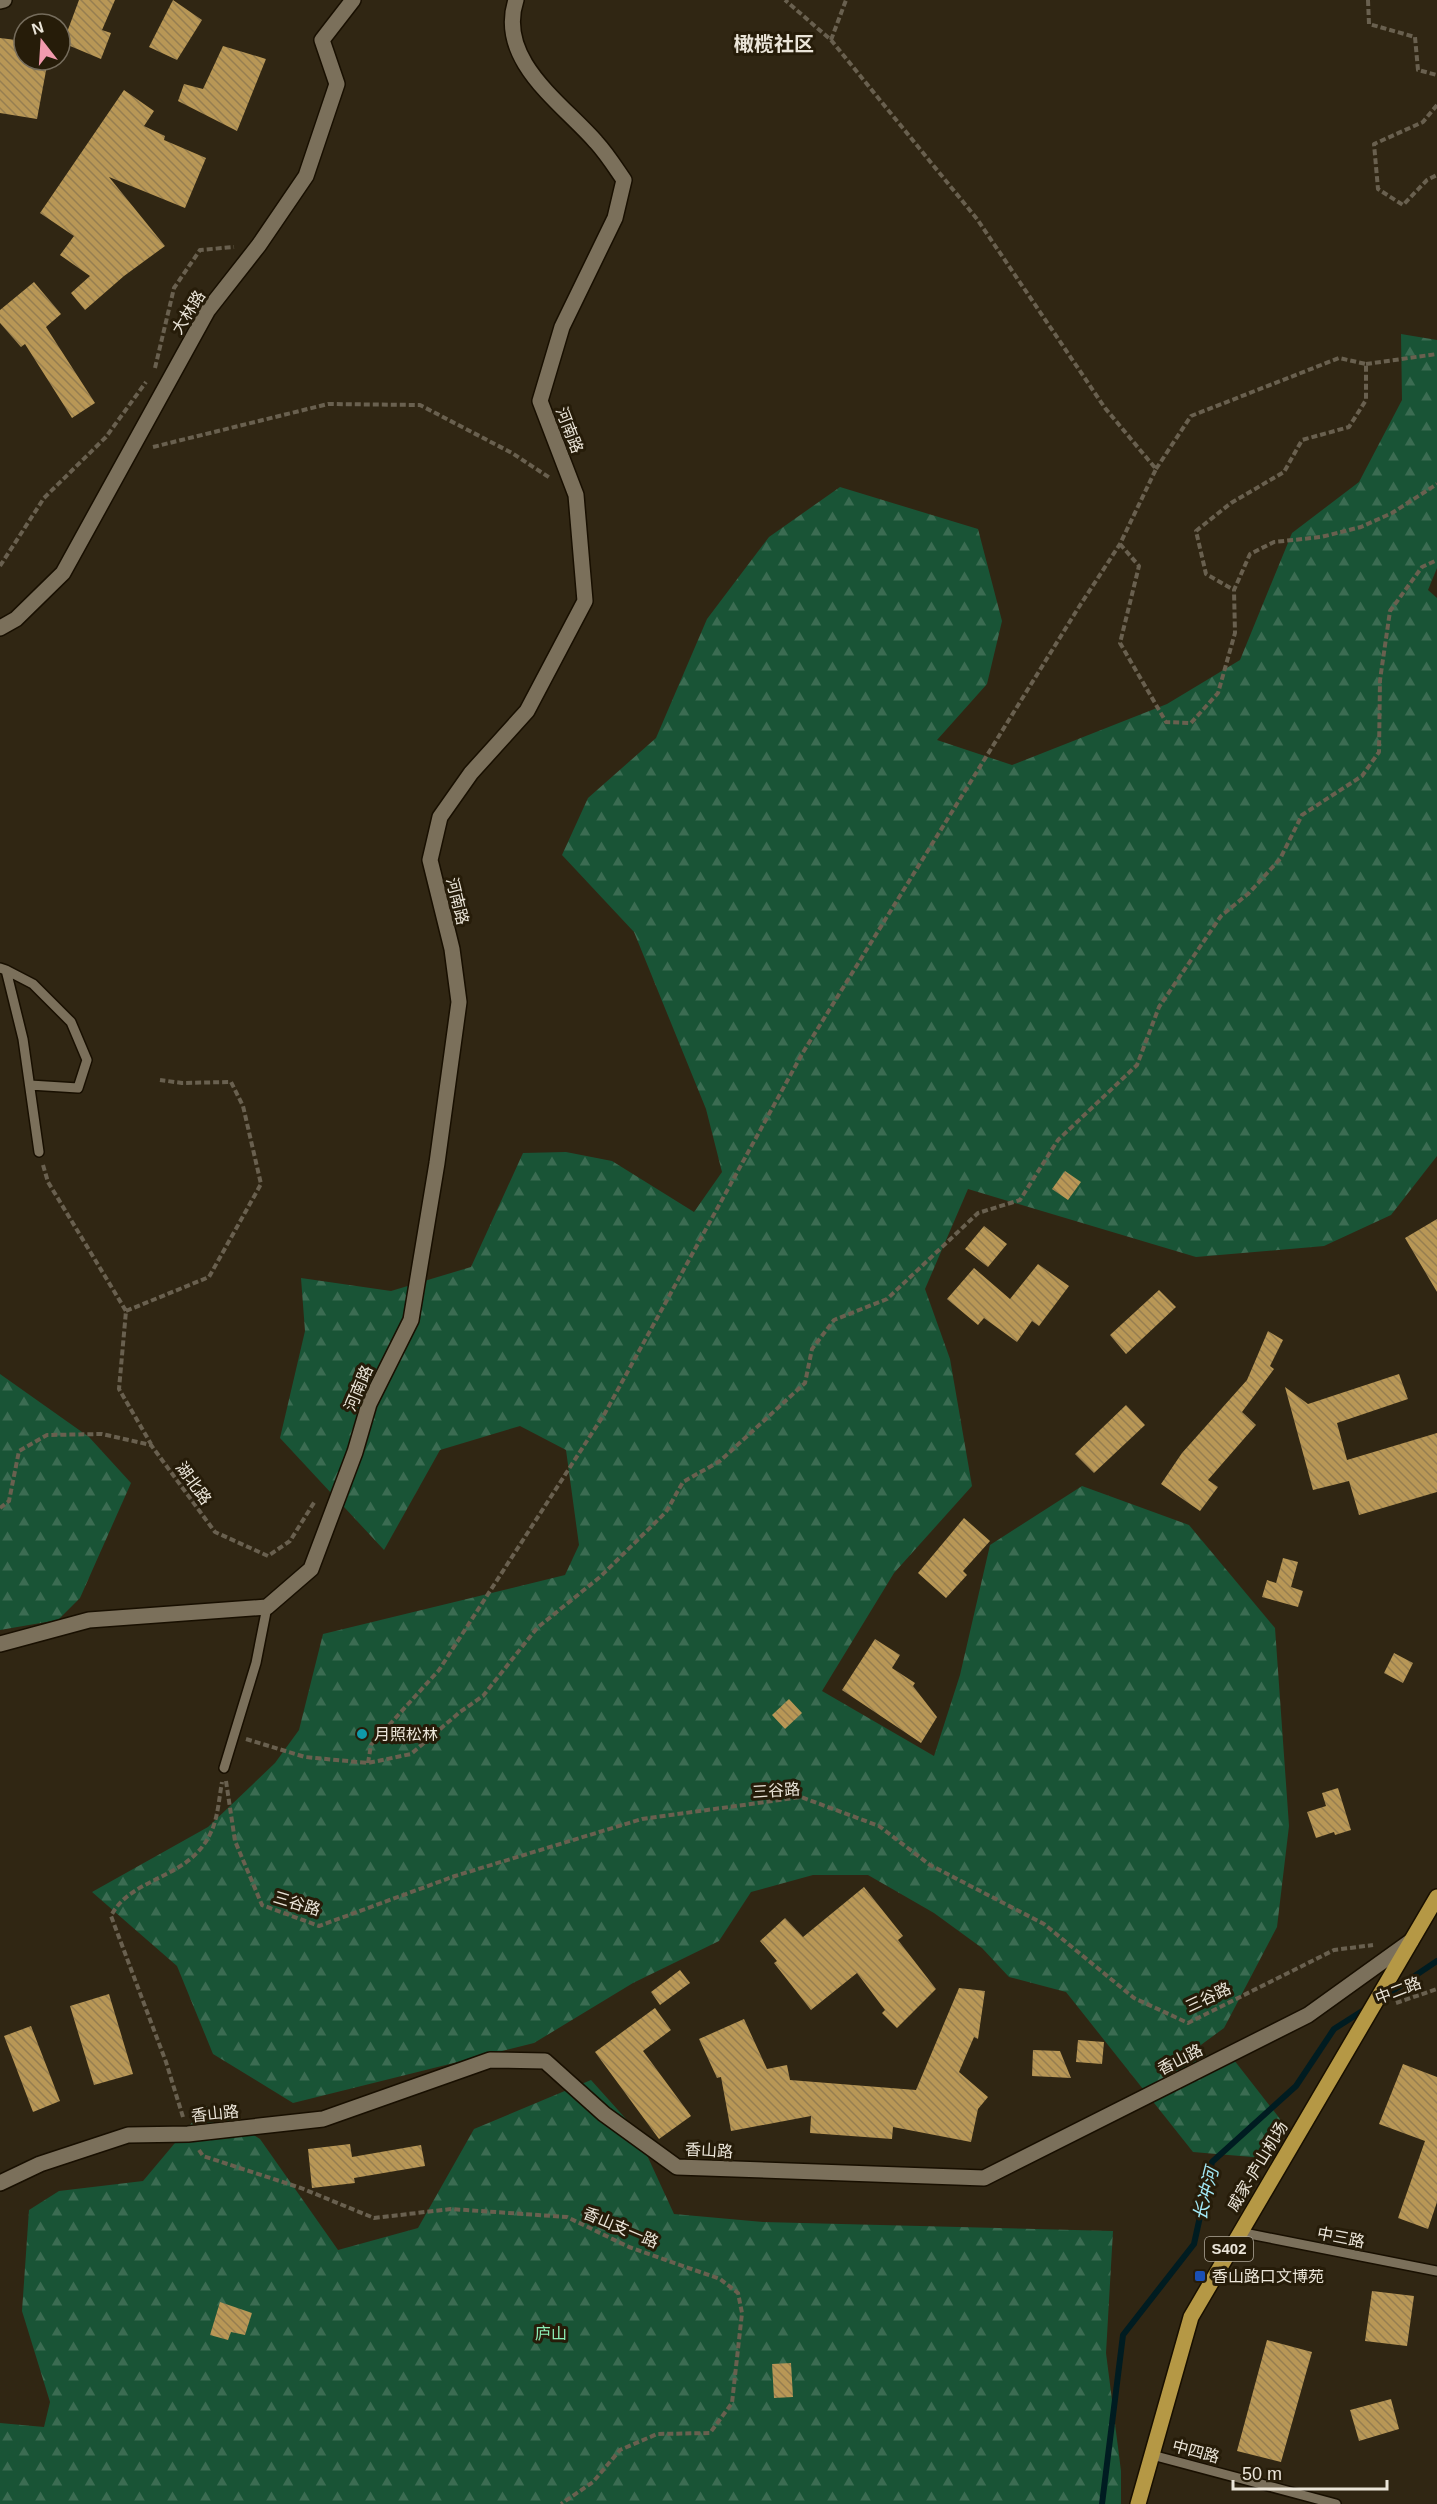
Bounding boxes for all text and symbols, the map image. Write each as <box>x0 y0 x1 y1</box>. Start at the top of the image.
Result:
north arrow <box>12 12 72 72</box>
text: N <box>30 18 46 38</box>
district label: 橄榄社区 <box>734 33 814 55</box>
street label: 大林路 <box>168 287 208 337</box>
street label: 河南路 <box>553 405 586 456</box>
street label: 河南路 <box>443 876 472 926</box>
street label: 河南路 <box>341 1363 376 1414</box>
street label: 湖北路 <box>173 1459 215 1508</box>
place label: 月照松林 <box>374 1726 438 1743</box>
marker: 月照松林 <box>355 1727 369 1741</box>
street label: 三谷路 <box>751 1780 801 1801</box>
street label: 三谷路 <box>271 1888 322 1919</box>
street label: 中二路 <box>1373 1974 1424 2007</box>
street label: 三谷路 <box>1183 1980 1234 2015</box>
street label: 香山路 <box>1155 2041 1205 2078</box>
street label: 香山路 <box>190 2103 240 2124</box>
street label: 威家-庐山机场 <box>1224 2118 1291 2214</box>
street label: 香山路 <box>685 2141 733 2160</box>
water label: 长冲河 <box>1190 2162 1223 2223</box>
street label: 香山支一路 <box>581 2204 661 2251</box>
street label: 中三路 <box>1316 2225 1366 2250</box>
road number: S402 <box>1205 2237 1253 2261</box>
place label: 香山路口文博苑 <box>1212 2268 1324 2285</box>
marker: 香山路口文博苑 <box>1193 2269 1207 2283</box>
park label: 庐山 <box>535 2325 567 2342</box>
street label: 中四路 <box>1170 2437 1221 2466</box>
scale bar <box>1233 2453 1388 2491</box>
text: 50 m <box>1242 2464 1282 2484</box>

